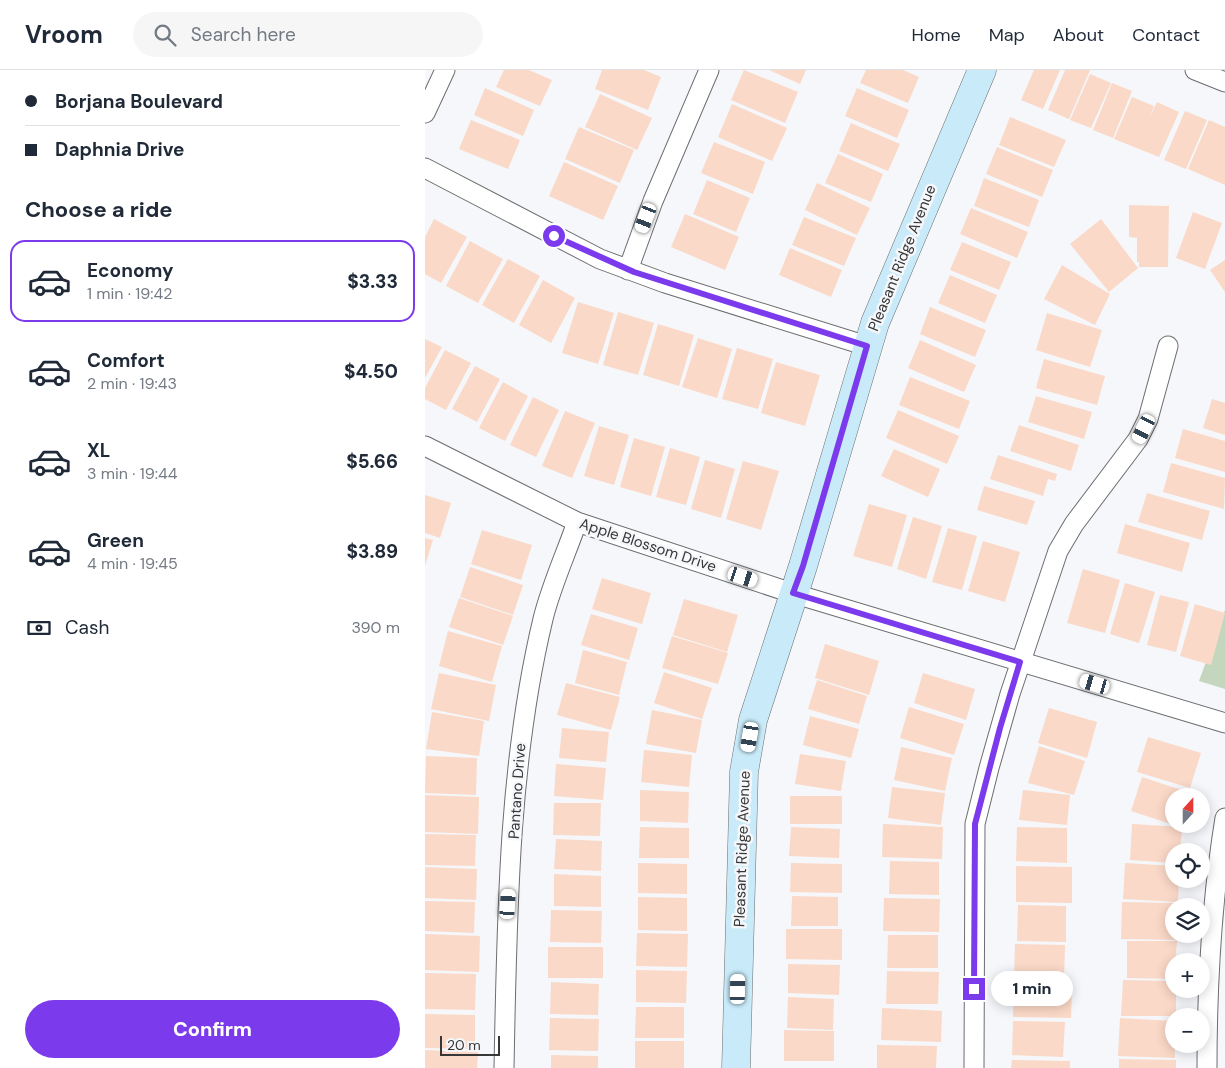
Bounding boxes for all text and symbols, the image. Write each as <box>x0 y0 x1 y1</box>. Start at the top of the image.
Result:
search box <box>133 12 483 57</box>
text: Vroom <box>25 19 103 50</box>
icon: search <box>151 21 179 49</box>
text: Search here <box>191 22 296 47</box>
text: Home <box>911 23 961 47</box>
text: Map <box>989 23 1025 47</box>
text: About <box>1053 23 1104 47</box>
text: Contact <box>1132 23 1200 47</box>
text: Borjana Boulevard <box>55 89 223 114</box>
text: Daphnia Drive <box>55 137 184 162</box>
street label: Pleasant Ridge Avenue <box>863 182 941 334</box>
text: Choose a ride <box>25 195 173 224</box>
car <box>633 201 658 235</box>
route start <box>543 225 565 247</box>
text: Economy <box>87 258 174 283</box>
icon: car <box>27 259 72 304</box>
text: $3.33 <box>347 269 398 294</box>
text: 1 min · 19:42 <box>87 283 172 304</box>
text: Comfort <box>87 348 165 373</box>
icon: car <box>27 349 72 394</box>
text: $4.50 <box>344 359 398 384</box>
text: 2 min · 19:43 <box>87 373 177 394</box>
car <box>1130 412 1157 446</box>
text: XL <box>87 438 110 463</box>
icon: car <box>27 439 72 484</box>
text: $5.66 <box>346 449 398 474</box>
text: 3 min · 19:44 <box>87 463 177 484</box>
street label: Apple Blossom Drive <box>577 513 719 577</box>
text: Green <box>87 528 144 553</box>
icon: car <box>27 529 72 574</box>
text: $3.89 <box>346 539 398 564</box>
text: 4 min · 19:45 <box>87 553 178 574</box>
car <box>726 565 759 589</box>
icon: cash <box>25 614 53 642</box>
text: Cash <box>65 615 109 640</box>
text: 390 m <box>352 617 400 638</box>
car <box>1078 673 1111 695</box>
car <box>740 721 759 753</box>
street label: Pantano Drive <box>504 742 530 840</box>
street label: Pleasant Ridge Avenue <box>729 771 755 927</box>
north arrow <box>1165 788 1210 832</box>
map controls <box>1165 788 1210 1053</box>
button: locate <box>1165 843 1210 888</box>
car <box>499 889 516 919</box>
button: layers <box>1165 898 1210 943</box>
button: + <box>1165 953 1210 998</box>
callout: 1 min <box>991 972 1074 1006</box>
car <box>730 974 745 1004</box>
route end <box>963 978 985 1000</box>
text: 1 min <box>1012 978 1052 999</box>
button: Confirm <box>25 1000 400 1058</box>
button: − <box>1165 1008 1210 1053</box>
scale bar <box>440 1033 500 1056</box>
text: 20 m <box>447 1036 481 1054</box>

